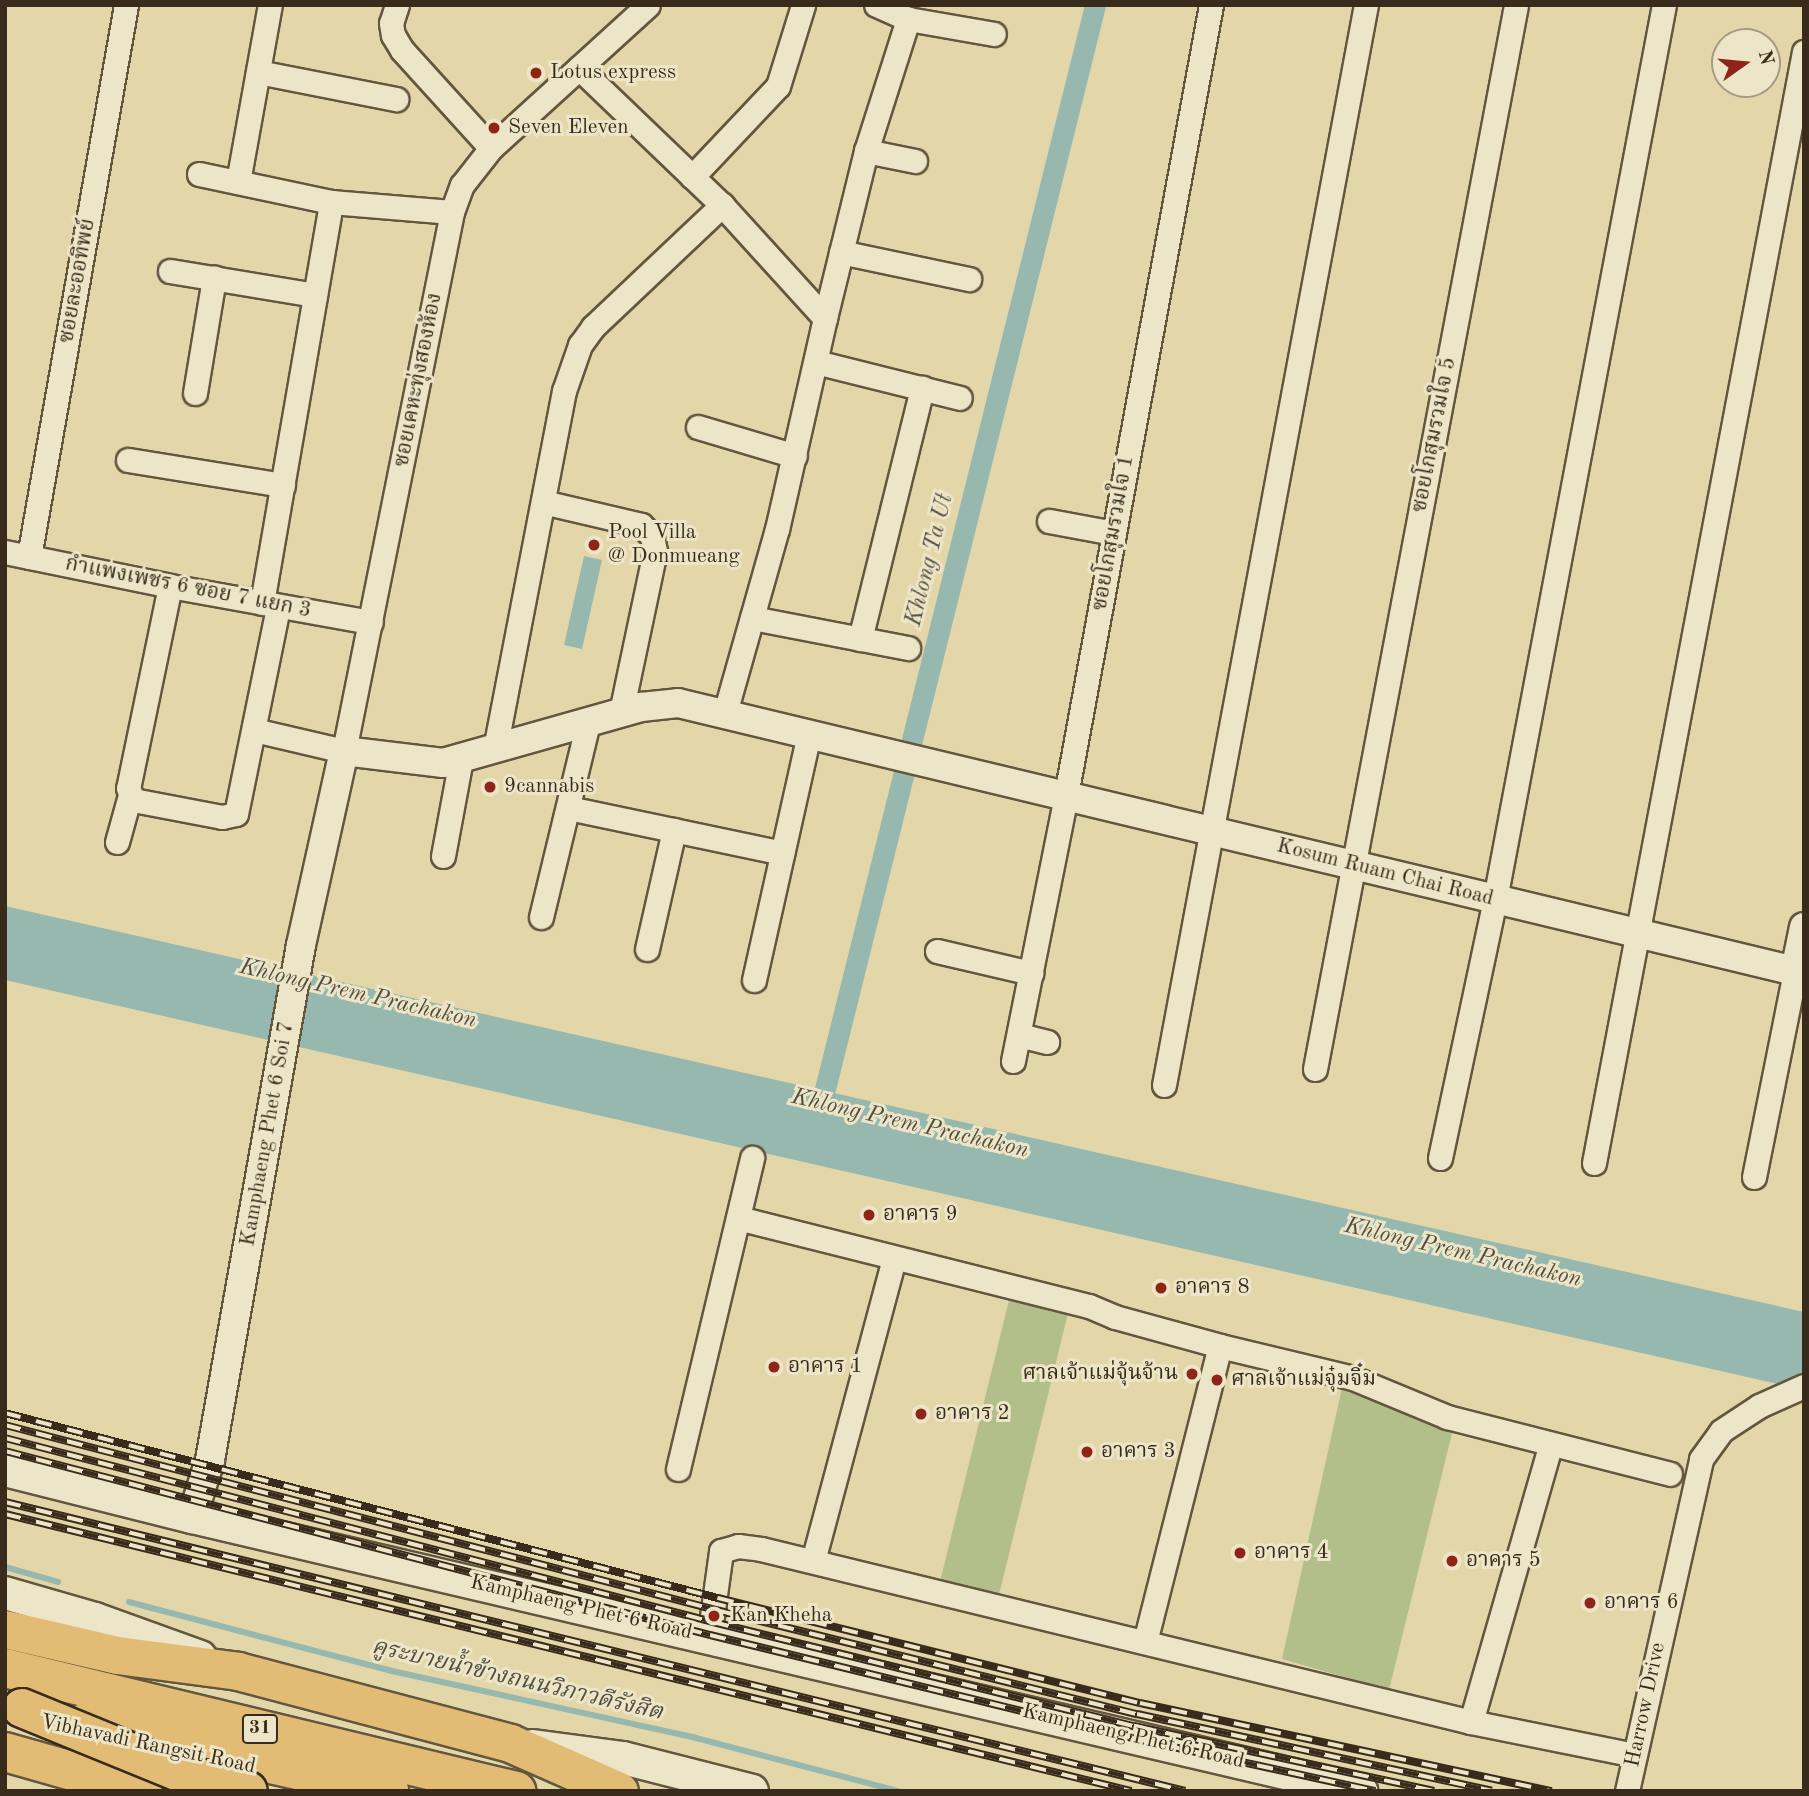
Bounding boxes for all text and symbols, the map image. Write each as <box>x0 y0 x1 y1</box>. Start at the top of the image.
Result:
north arrow <box>1711 28 1781 98</box>
text: N <box>1754 48 1776 67</box>
place label: Lotus express <box>550 60 676 86</box>
marker: Lotus express <box>528 65 544 81</box>
place label: Seven Eleven <box>508 115 629 141</box>
marker: Seven Eleven <box>486 120 502 136</box>
street label: ซอยละออทิพย์ <box>55 217 101 345</box>
street label: ซอยเคหะทุ่งสองห้อง <box>390 291 448 469</box>
street label: ซอยโกสุมรวมใจ 5 <box>1408 355 1462 515</box>
street label: ซอยโกสุมรวมใจ 1 <box>1088 453 1140 613</box>
water label: Khlong Ta Ut <box>900 491 960 629</box>
place label: Pool Villa @ Donmueang <box>608 520 740 570</box>
marker: Pool Villa @ Donmueang <box>586 537 602 553</box>
street label: กำแพงเพชร 6 ซอย 7 แยก 3 <box>63 552 313 624</box>
place label: 9cannabis <box>504 774 594 800</box>
marker: 9cannabis <box>482 779 498 795</box>
street label: Kosum Ruam Chai Road <box>1274 834 1496 912</box>
water label: Khlong Prem Prachakon <box>237 953 479 1035</box>
street label: Kamphaeng Phet 6 Soi 7 <box>236 1020 300 1248</box>
water label: Khlong Prem Prachakon <box>789 1083 1031 1165</box>
place label: อาคาร 9 <box>883 1202 958 1228</box>
marker: อาคาร 9 <box>861 1207 877 1223</box>
water label: Khlong Prem Prachakon <box>1342 1212 1584 1294</box>
place label: อาคาร 8 <box>1175 1275 1250 1301</box>
marker: อาคาร 8 <box>1153 1280 1169 1296</box>
place label: อาคาร 1 <box>788 1354 863 1380</box>
marker: อาคาร 1 <box>766 1359 782 1375</box>
place label: ศาลเจ้าแม่จุ้นจ้าน <box>1022 1361 1178 1387</box>
marker: ศาลเจ้าแม่จุ้นจ้าน <box>1184 1366 1200 1382</box>
place label: ศาลเจ้าแม่จุ๋มจิ๋ม <box>1231 1367 1376 1393</box>
marker: ศาลเจ้าแม่จุ๋มจิ๋ม <box>1209 1372 1225 1388</box>
place label: อาคาร 2 <box>935 1401 1010 1427</box>
marker: อาคาร 2 <box>913 1406 929 1422</box>
place label: อาคาร 3 <box>1101 1439 1176 1465</box>
marker: อาคาร 3 <box>1079 1444 1095 1460</box>
place label: อาคาร 4 <box>1254 1540 1329 1566</box>
marker: อาคาร 4 <box>1232 1545 1248 1561</box>
place label: อาคาร 5 <box>1466 1548 1541 1574</box>
marker: อาคาร 5 <box>1444 1553 1460 1569</box>
street label: Kamphaeng Phet 6 Road <box>467 1570 695 1646</box>
place label: อาคาร 6 <box>1604 1590 1679 1616</box>
marker: อาคาร 6 <box>1582 1595 1598 1611</box>
place label: Kan Kheha <box>730 1603 832 1629</box>
marker: Kan Kheha <box>704 1606 724 1626</box>
water label: คูระบายน้ำข้างถนนวิภาวดีรังสิต <box>369 1633 665 1727</box>
street label: Harrow Drive <box>1620 1640 1672 1770</box>
street label: Kamphaeng Phet 6 Road <box>1019 1699 1247 1775</box>
street label: Vibhavadi Rangsit Road <box>38 1710 258 1780</box>
road number: 31 <box>241 1714 279 1744</box>

